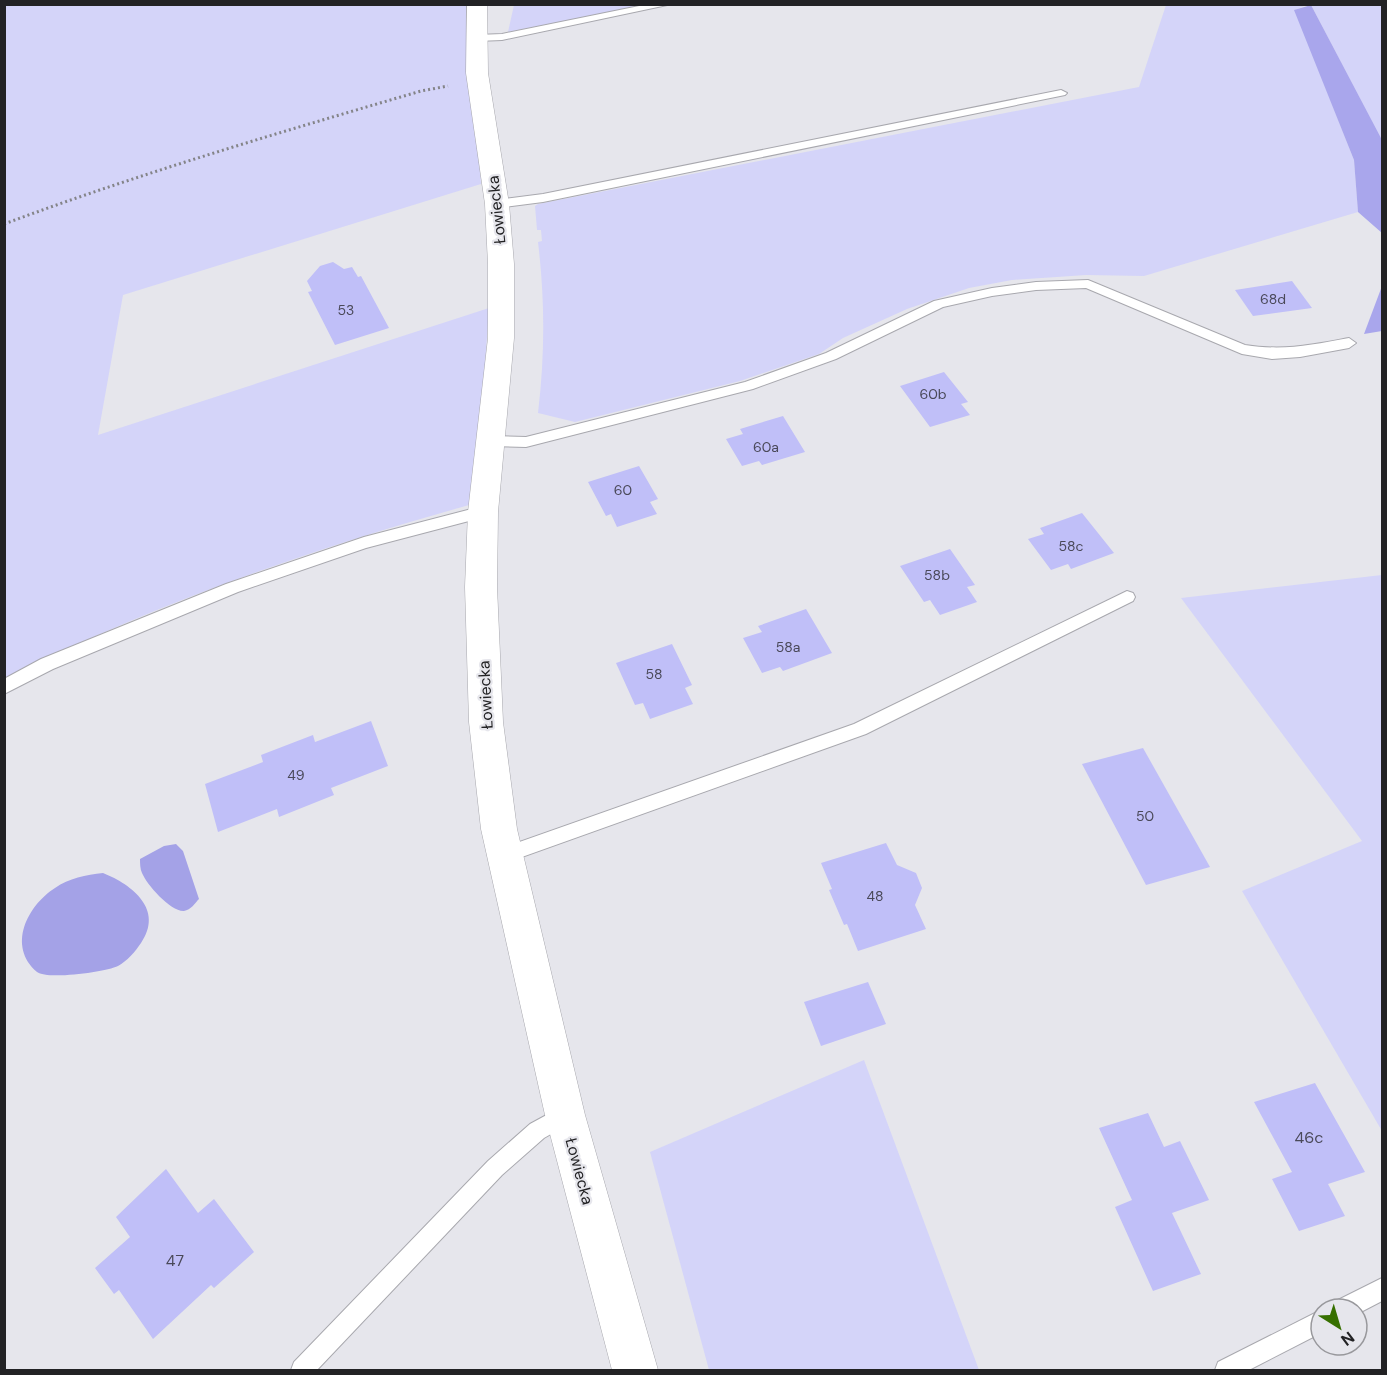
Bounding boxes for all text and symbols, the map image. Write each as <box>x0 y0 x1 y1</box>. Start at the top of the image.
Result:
street label: Łowiecka <box>482 175 511 245</box>
house number: 68d <box>1260 290 1286 308</box>
house number: 53 <box>338 301 354 319</box>
house number: 60b <box>919 385 947 403</box>
house number: 60a <box>753 438 779 456</box>
house number: 60 <box>614 481 632 499</box>
house number: 58c <box>1058 537 1084 555</box>
house number: 58b <box>924 566 950 584</box>
house number: 58a <box>776 638 800 656</box>
street label: Łowiecka <box>473 660 498 730</box>
house number: 58 <box>645 665 663 683</box>
house number: 49 <box>287 766 305 784</box>
house number: 50 <box>1136 807 1154 825</box>
house number: 48 <box>866 887 884 905</box>
house number: 46c <box>1295 1127 1323 1148</box>
street label: Łowiecka <box>560 1135 599 1207</box>
house number: 47 <box>166 1250 184 1271</box>
north arrow <box>1309 1297 1369 1357</box>
text: N <box>1337 1327 1359 1350</box>

